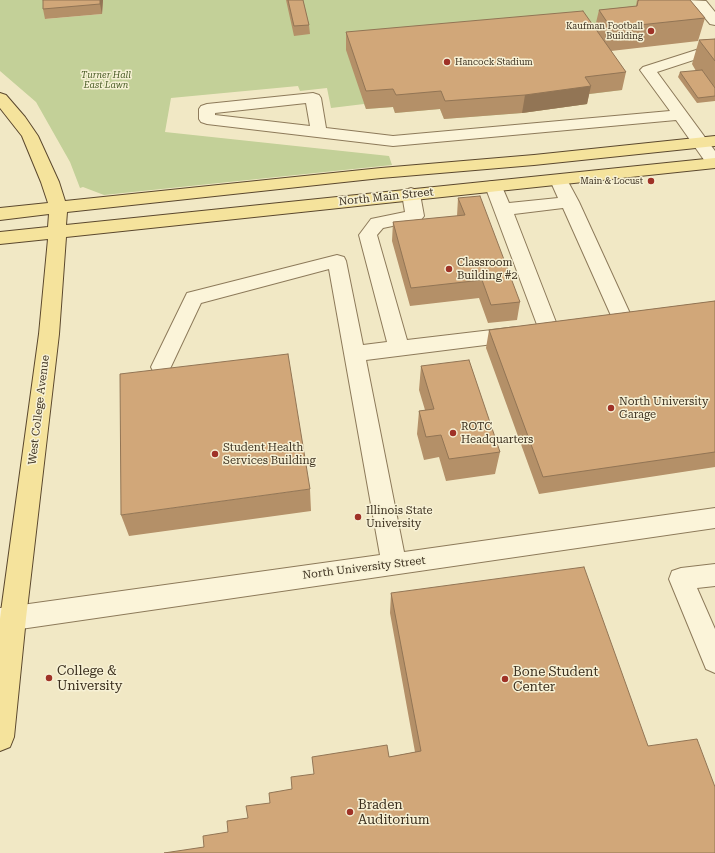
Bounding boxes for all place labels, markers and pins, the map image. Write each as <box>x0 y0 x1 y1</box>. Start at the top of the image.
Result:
place label: Kaufman Football Building <box>566 21 643 42</box>
marker: Kaufman Football Building <box>646 26 656 36</box>
marker: Hancock Stadium <box>442 57 452 67</box>
place label: Hancock Stadium <box>455 57 533 67</box>
place label: Main & Locust <box>580 176 643 186</box>
marker: Main & Locust <box>646 176 656 186</box>
place label: Classroom Building #2 <box>457 256 518 282</box>
marker: Classroom Building #2 <box>444 264 454 274</box>
place label: North University Garage <box>619 395 708 421</box>
marker: North University Garage <box>606 403 616 413</box>
place label: ROTC Headquarters <box>461 420 533 446</box>
marker: ROTC Headquarters <box>448 428 458 438</box>
place label: Student Health Services Building <box>223 441 316 467</box>
marker: Student Health Services Building <box>210 449 220 459</box>
place label: Illinois State University <box>366 504 433 530</box>
marker: Illinois State University <box>353 512 363 522</box>
place label: College & University <box>57 663 122 694</box>
place label: Bone Student Center <box>513 664 598 695</box>
marker: College & University <box>44 673 54 683</box>
marker: Bone Student Center <box>500 674 510 684</box>
place label: Braden Auditorium <box>358 797 430 828</box>
marker: Braden Auditorium <box>345 807 355 817</box>

